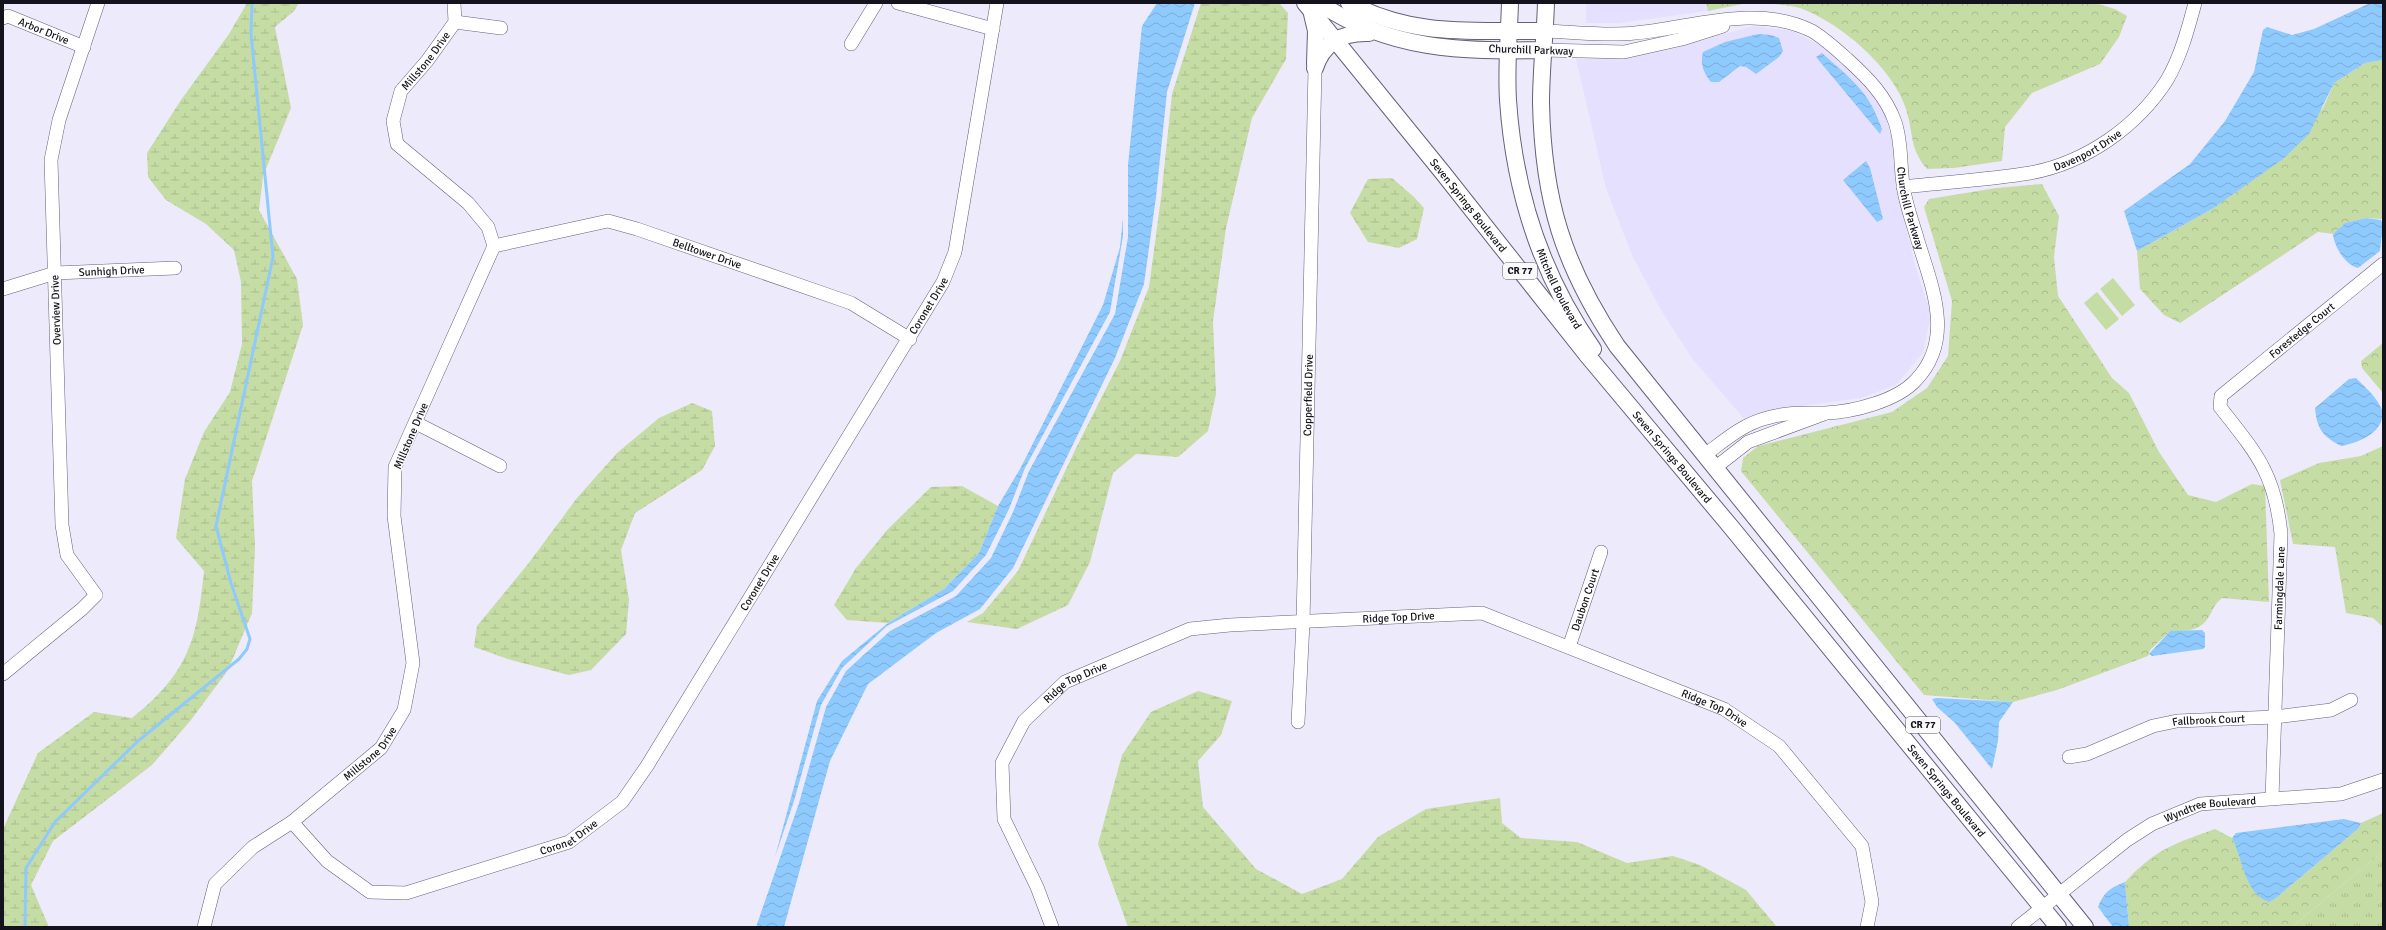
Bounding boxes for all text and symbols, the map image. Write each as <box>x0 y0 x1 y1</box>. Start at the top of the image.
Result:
street label: Arbor Drive <box>17 14 71 47</box>
street label: Millstone Drive <box>398 29 453 93</box>
street label: Churchill Parkway <box>1488 42 1575 58</box>
street label: Davenport Drive <box>2052 126 2124 173</box>
street label: Seven Springs Boulevard <box>1427 156 1510 255</box>
street label: Churchill Parkway <box>1895 166 1927 252</box>
street label: Belltower Drive <box>671 235 743 271</box>
street label: Mitchell Boulevard <box>1534 246 1585 331</box>
street label: Sunhigh Drive <box>78 263 145 279</box>
road number: CR 77 <box>1503 263 1537 279</box>
street label: Overview Drive <box>48 275 64 345</box>
street label: Coronet Drive <box>906 276 951 337</box>
street label: Forestedge Court <box>2266 300 2337 361</box>
street label: Copperfield Drive <box>1301 354 1315 436</box>
street label: Millstone Drive <box>391 401 431 471</box>
street label: Seven Springs Boulevard <box>1630 408 1715 506</box>
street label: Farmingdale Lane <box>2271 546 2287 630</box>
street label: Coronet Drive <box>737 551 782 613</box>
street label: Daubon Court <box>1568 567 1602 633</box>
street label: Ridge Top Drive <box>1362 609 1435 625</box>
street label: Ridge Top Drive <box>1041 659 1109 706</box>
street label: Ridge Top Drive <box>1680 686 1750 730</box>
street label: Fallbrook Court <box>2171 712 2245 728</box>
road number: CR 77 <box>1906 717 1940 733</box>
street label: Millstone Drive <box>341 724 399 783</box>
street label: Seven Springs Boulevard <box>1905 742 1988 840</box>
street label: Wyndtree Boulevard <box>2162 794 2257 825</box>
street label: Coronet Drive <box>538 816 600 857</box>

